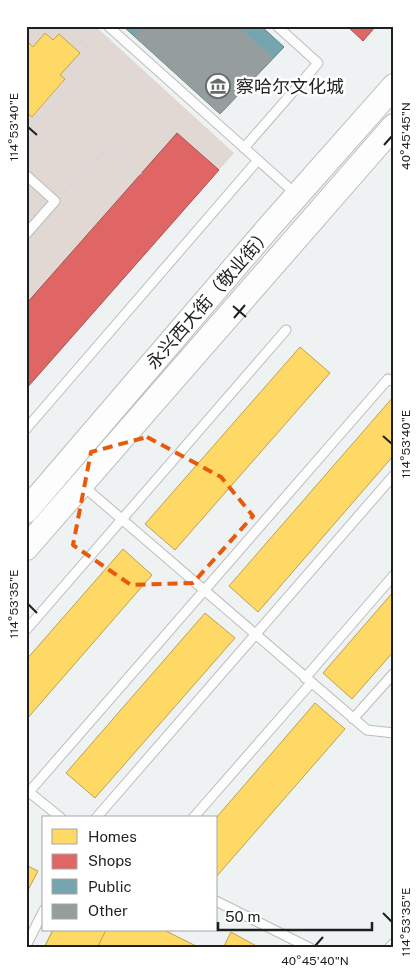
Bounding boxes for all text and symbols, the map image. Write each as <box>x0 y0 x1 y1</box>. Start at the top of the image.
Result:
museum icon: 察哈尔文化城 <box>205 73 231 99</box>
place label: 察哈尔文化城 <box>236 76 344 97</box>
text: 114°53'40"E <box>7 93 21 161</box>
text: 40°45'45"N <box>399 102 413 170</box>
street label: 永兴西大街（敬业街） <box>142 223 276 373</box>
text: 114°53'40"E <box>399 410 413 478</box>
text: 114°53'35"E <box>7 570 21 638</box>
legend <box>42 816 218 932</box>
text: Homes <box>88 828 137 845</box>
text: Shops <box>88 852 132 869</box>
text: Public <box>88 878 132 895</box>
text: 114°53'35"E <box>399 888 413 956</box>
scale bar <box>218 899 371 931</box>
text: Other <box>88 902 128 919</box>
text: 50 m <box>225 908 260 925</box>
text: 40°45'40"N <box>281 954 349 968</box>

